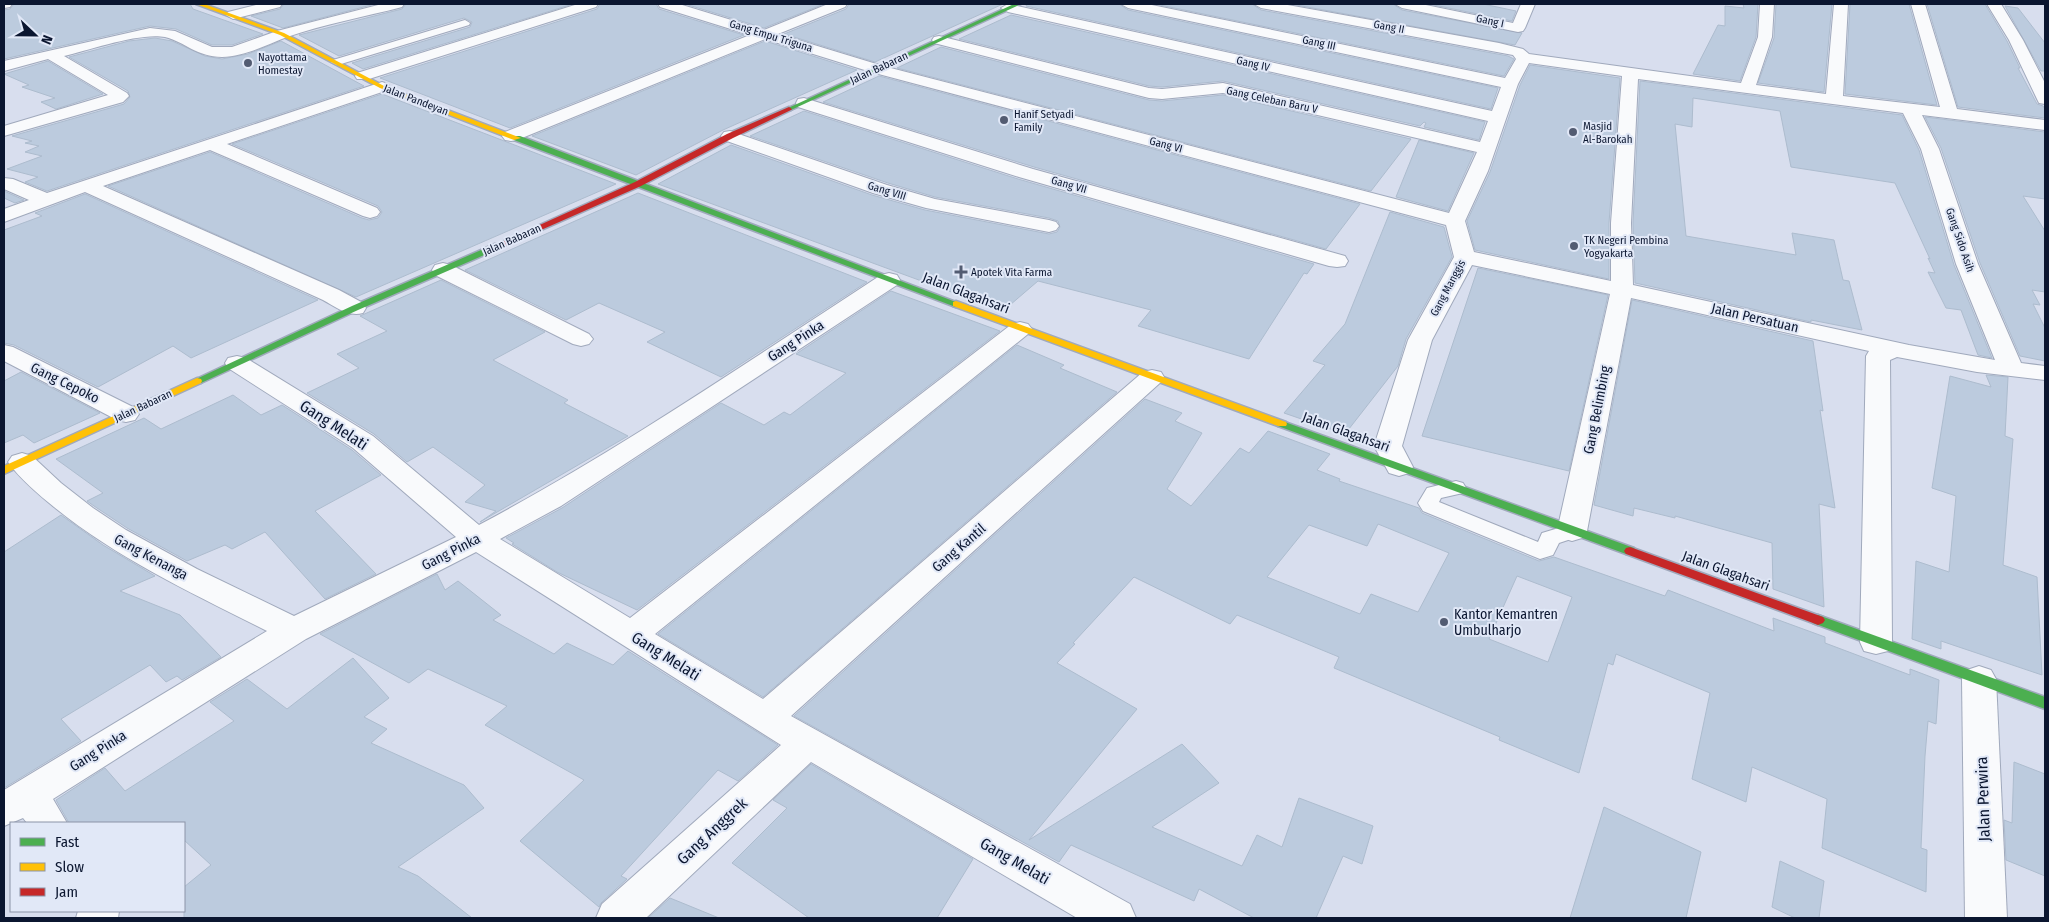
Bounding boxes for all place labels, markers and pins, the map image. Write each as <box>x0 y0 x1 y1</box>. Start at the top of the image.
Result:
place label: Nayottama Homestay <box>258 51 307 77</box>
marker: Nayottama Homestay <box>242 57 254 69</box>
place label: Hanif Setyadi Family <box>1014 108 1074 134</box>
marker: Hanif Setyadi Family <box>998 114 1010 126</box>
place label: Masjid Al-Barokah <box>1583 120 1633 146</box>
marker: Masjid Al-Barokah <box>1567 126 1579 138</box>
place label: TK Negeri Pembina Yogyakarta <box>1584 234 1668 260</box>
marker: TK Negeri Pembina Yogyakarta <box>1568 240 1580 252</box>
marker: Apotek Vita Farma <box>955 266 967 278</box>
place label: Apotek Vita Farma <box>971 266 1052 279</box>
place label: Kantor Kemantren Umbulharjo <box>1454 606 1558 639</box>
marker: Kantor Kemantren Umbulharjo <box>1438 616 1450 628</box>

